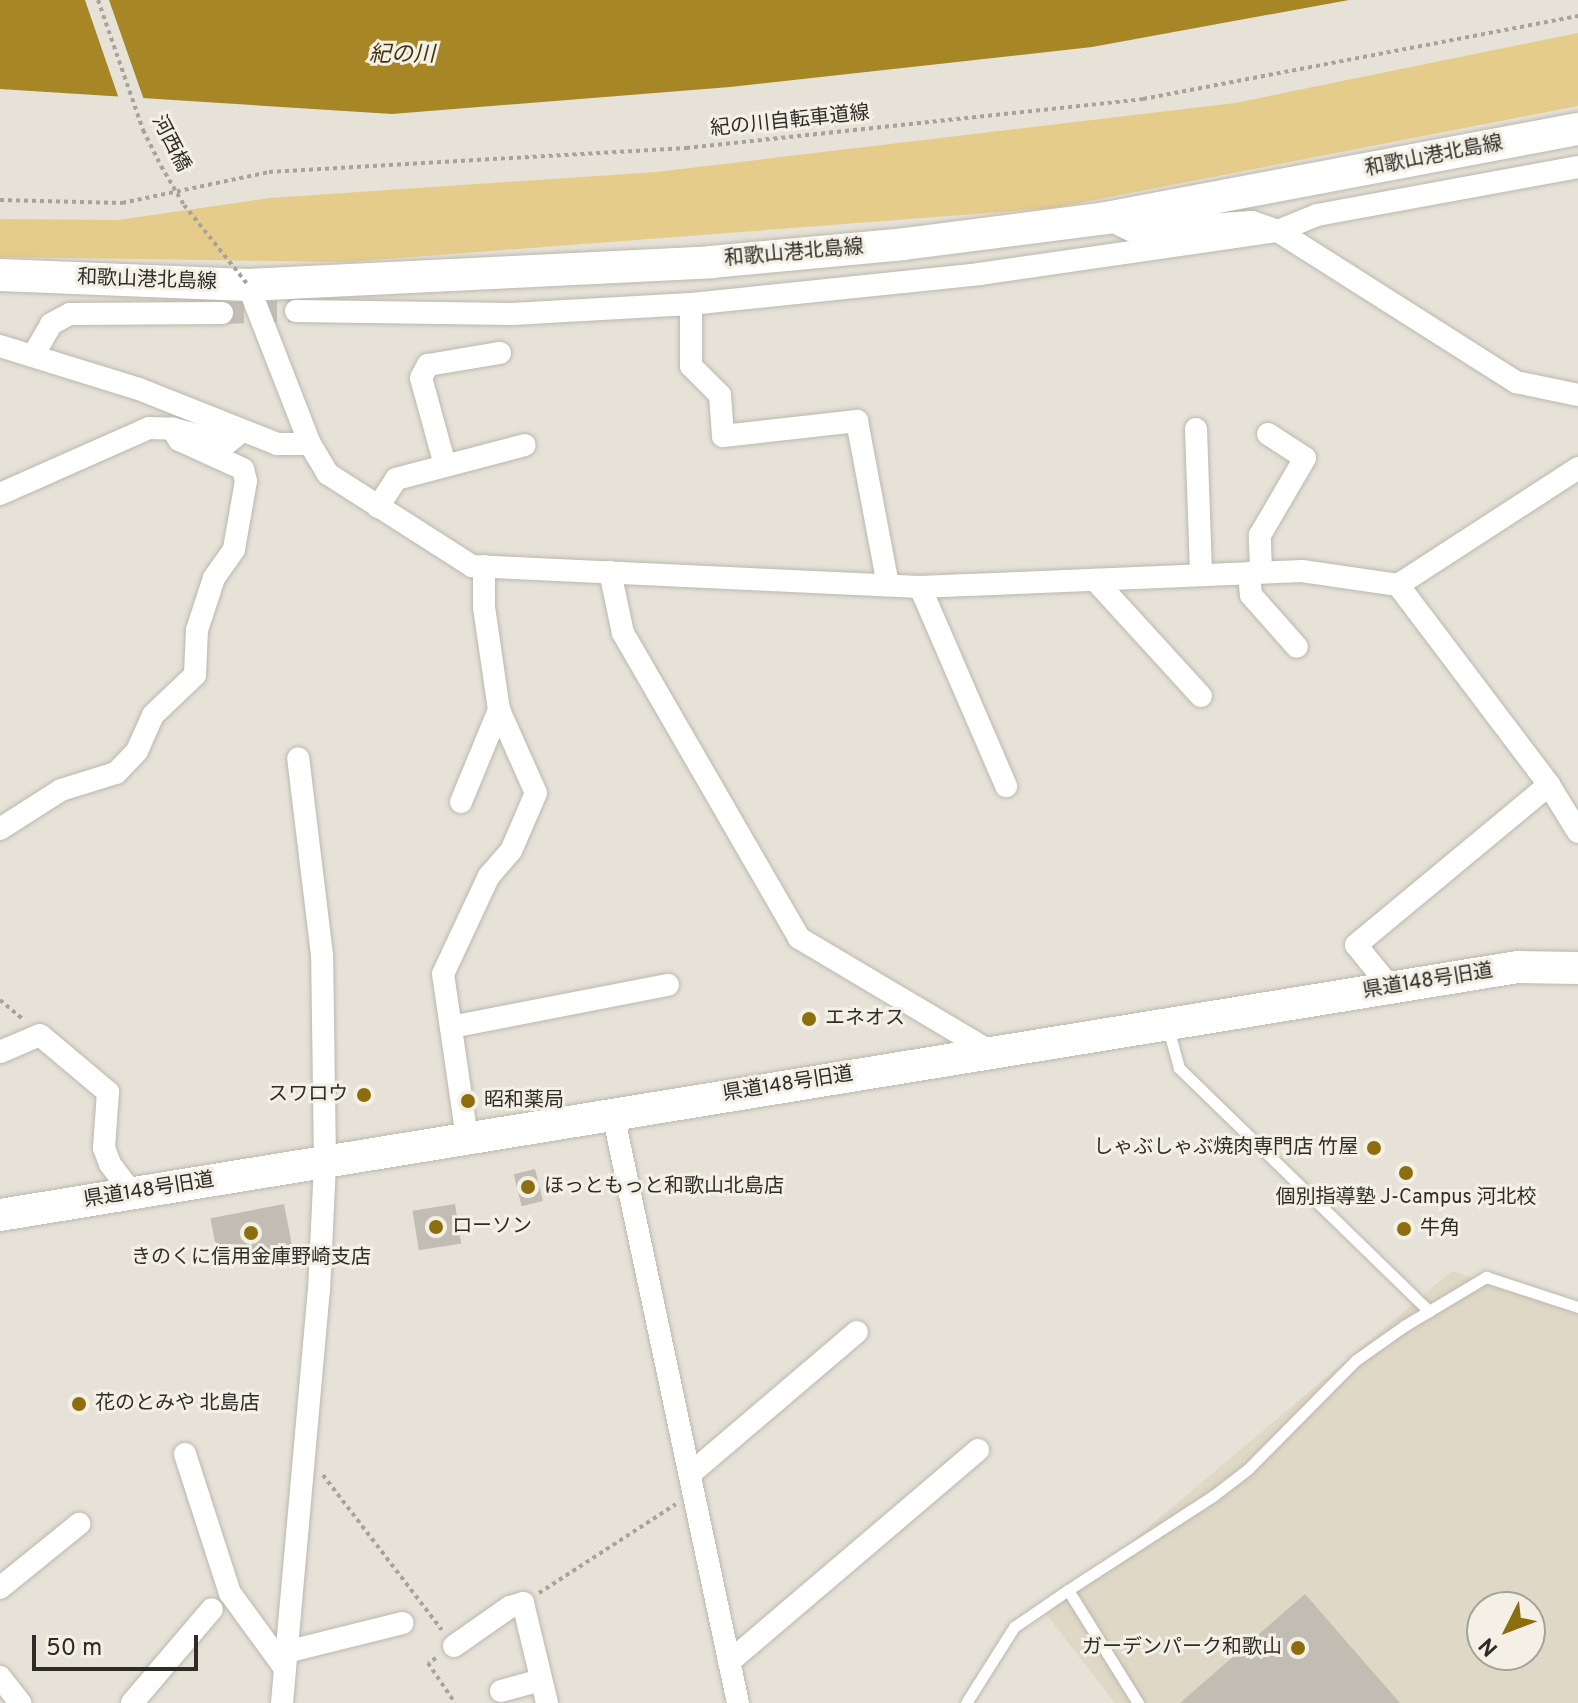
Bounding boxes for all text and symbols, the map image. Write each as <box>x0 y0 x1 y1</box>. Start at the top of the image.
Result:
water label: 紀の川 <box>369 43 435 69</box>
street label: 紀の川自転車道線 <box>709 102 871 142</box>
street label: 河西橋 <box>146 112 194 176</box>
street label: 和歌山港北島線 <box>1363 132 1505 182</box>
street label: 和歌山港北島線 <box>723 236 865 272</box>
street label: 和歌山港北島線 <box>77 267 217 295</box>
street label: 県道148号旧道 <box>1361 960 1495 1004</box>
place label: エネオス <box>825 1007 905 1031</box>
marker: エネオス <box>800 1010 818 1028</box>
street label: 県道148号旧道 <box>721 1063 855 1107</box>
place label: スワロウ <box>268 1083 348 1107</box>
marker: スワロウ <box>355 1086 373 1104</box>
place label: 昭和薬局 <box>484 1089 564 1113</box>
marker: 昭和薬局 <box>459 1092 477 1110</box>
place label: しゃぶしゃぶ焼肉専門店 竹屋 <box>1093 1136 1358 1160</box>
marker: しゃぶしゃぶ焼肉専門店 竹屋 <box>1365 1139 1383 1157</box>
marker: 個別指導塾 J-Campus 河北校 <box>1397 1164 1415 1182</box>
street label: 県道148号旧道 <box>82 1169 216 1213</box>
place label: ほっともっと和歌山北島店 <box>544 1175 784 1199</box>
marker: ほっともっと和歌山北島店 <box>519 1178 537 1196</box>
place label: 個別指導塾 J-Campus 河北校 <box>1275 1186 1537 1210</box>
place label: ローソン <box>452 1215 532 1239</box>
place label: 牛角 <box>1420 1217 1460 1241</box>
marker: ローソン <box>427 1218 445 1236</box>
marker: 牛角 <box>1395 1220 1413 1238</box>
marker: きのくに信用金庫野崎支店 <box>242 1224 260 1242</box>
place label: きのくに信用金庫野崎支店 <box>131 1246 371 1270</box>
place label: 花のとみや 北島店 <box>95 1392 260 1416</box>
marker: 花のとみや 北島店 <box>70 1395 88 1413</box>
north arrow <box>1466 1591 1546 1671</box>
scale bar <box>36 1619 202 1669</box>
text: N <box>1474 1631 1505 1661</box>
text: 50 m <box>46 1634 102 1664</box>
place label: ガーデンパーク和歌山 <box>1082 1636 1282 1660</box>
marker: ガーデンパーク和歌山 <box>1289 1639 1307 1657</box>

